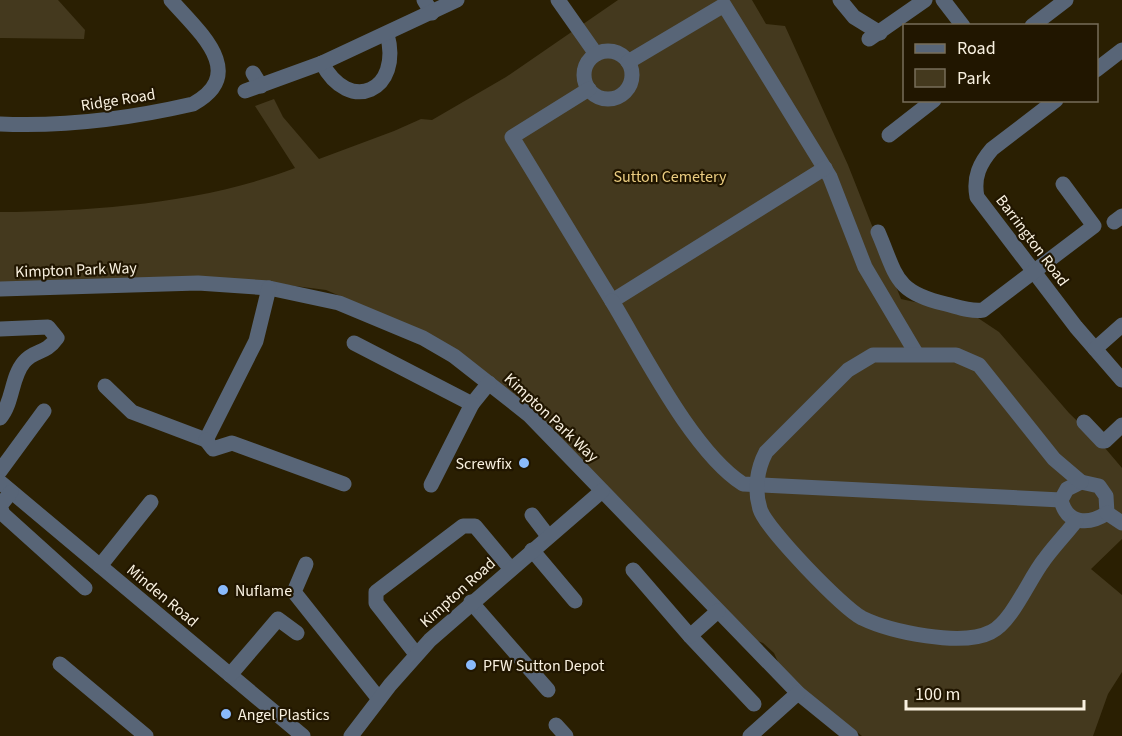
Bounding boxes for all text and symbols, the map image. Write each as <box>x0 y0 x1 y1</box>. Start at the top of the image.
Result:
legend <box>903 24 1098 102</box>
text: Road <box>957 36 996 61</box>
text: Park <box>957 66 991 91</box>
street label: Ridge Road <box>79 83 157 117</box>
park label: Sutton Cemetery <box>614 166 727 188</box>
street label: Barrington Road <box>990 190 1074 291</box>
street label: Kimpton Park Way <box>15 257 138 283</box>
street label: Kimpton Park Way <box>499 368 604 468</box>
place label: Screwfix <box>456 453 512 475</box>
marker: Screwfix <box>517 456 531 470</box>
street label: Kimpton Road <box>415 553 500 633</box>
street label: Minden Road <box>122 559 203 632</box>
place label: Nuflame <box>235 580 292 602</box>
marker: Nuflame <box>216 583 230 597</box>
place label: PFW Sutton Depot <box>483 655 605 677</box>
marker: PFW Sutton Depot <box>464 658 478 672</box>
scale bar <box>906 673 1084 711</box>
text: 100 m <box>915 682 960 707</box>
place label: Angel Plastics <box>238 704 330 726</box>
marker: Angel Plastics <box>219 707 233 721</box>

